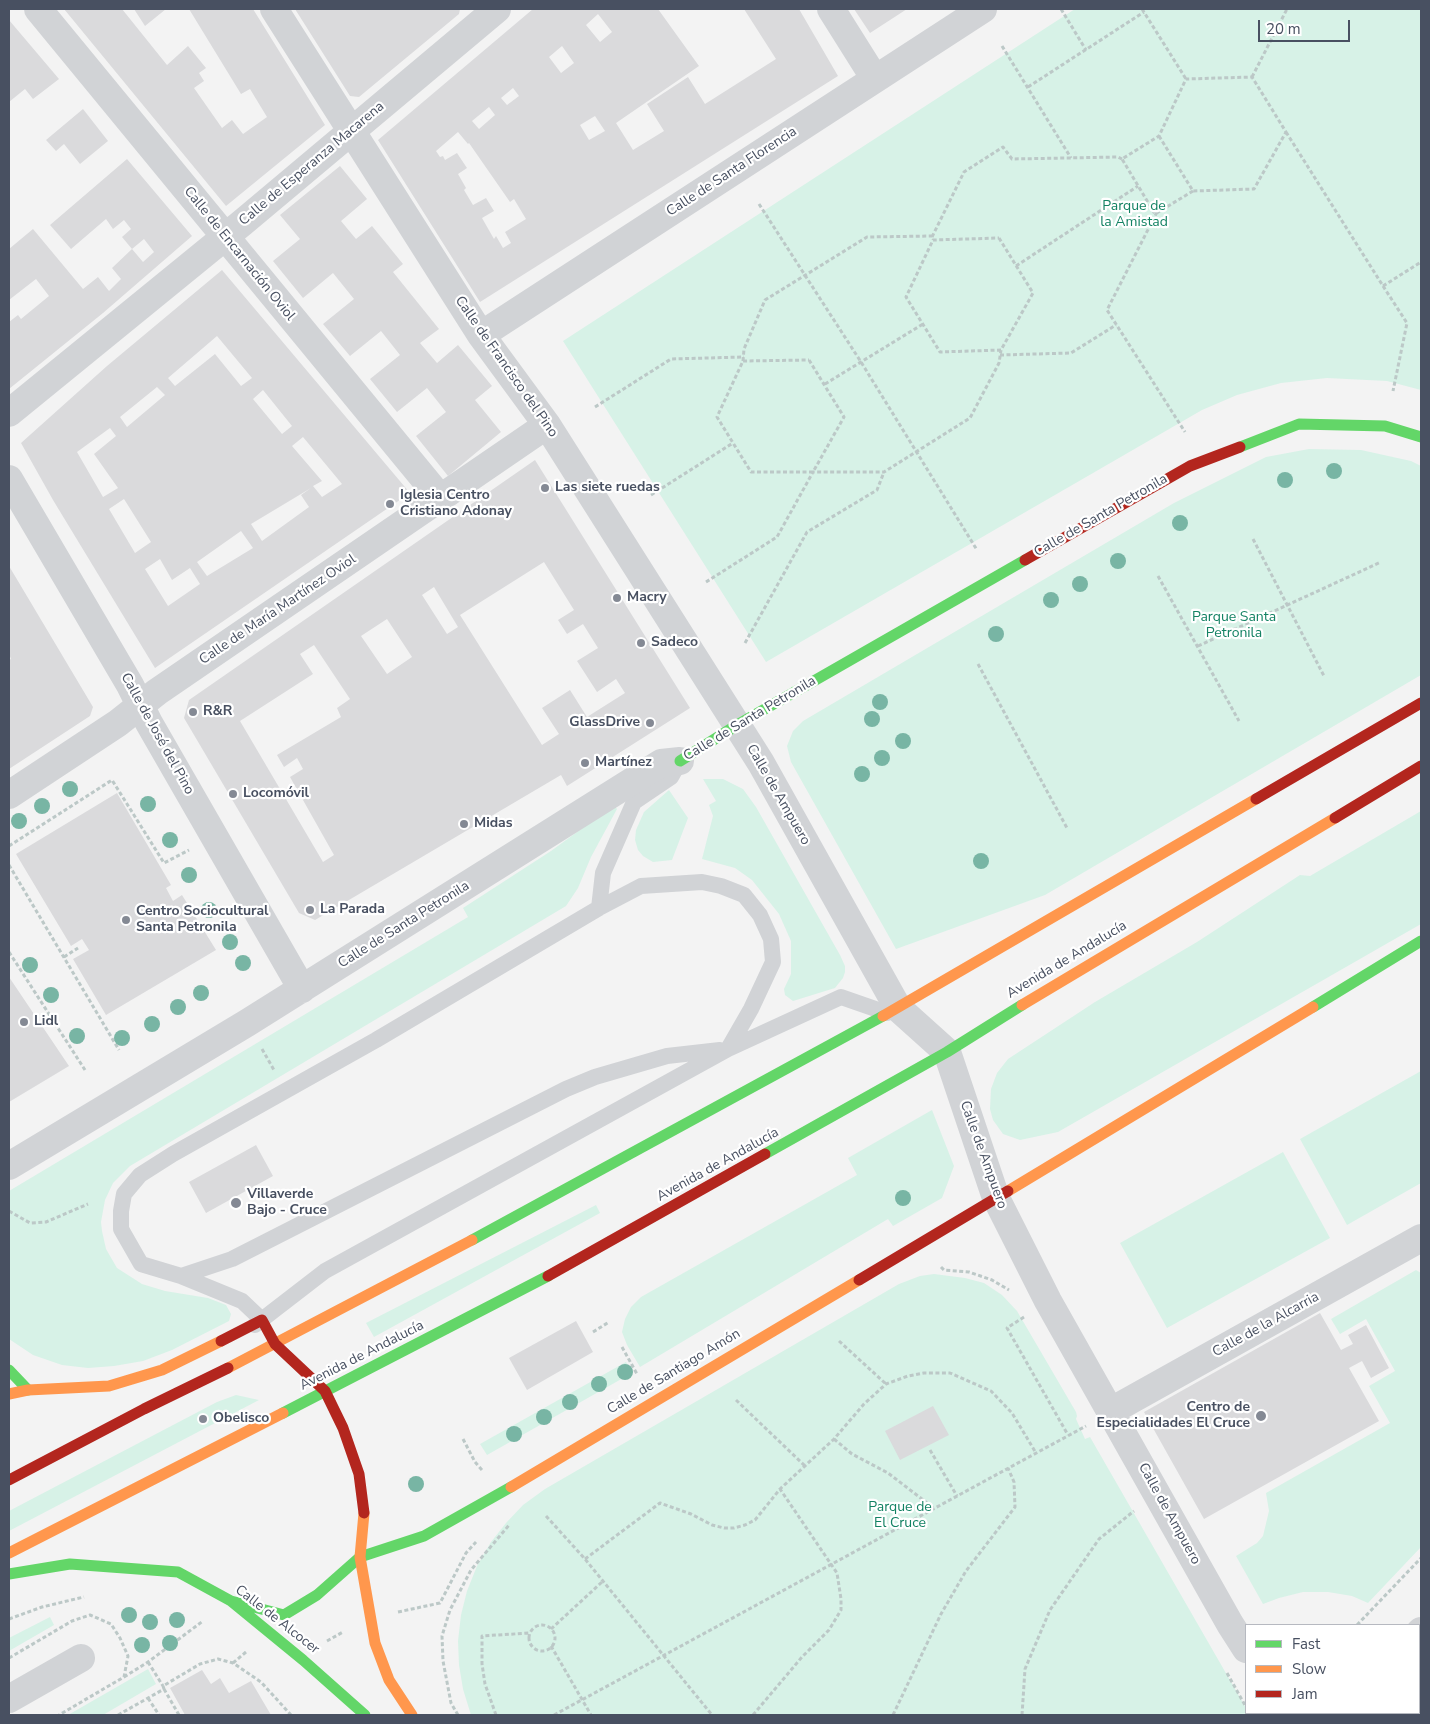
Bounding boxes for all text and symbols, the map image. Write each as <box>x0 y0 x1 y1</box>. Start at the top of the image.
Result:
scale bar <box>1260 10 1352 42</box>
text: 20 m <box>1266 19 1301 39</box>
street label: Calle de Esperanza Macarena <box>236 98 388 230</box>
street label: Calle de Santa Florencia <box>664 124 800 220</box>
street label: Calle de Encarnación Oviol <box>180 184 298 324</box>
park label: Parque de la Amistad <box>1100 199 1168 232</box>
street label: Calle de Francisco del Pino <box>451 293 561 441</box>
street label: Calle de Santa Petronila <box>1031 471 1171 561</box>
place label: Las siete ruedas <box>555 480 660 496</box>
marker: Las siete ruedas <box>539 482 551 494</box>
place label: Iglesia Centro Cristiano Adonay <box>400 488 512 520</box>
marker: Iglesia Centro Cristiano Adonay <box>384 498 396 510</box>
street label: Calle de María Martínez Oviol <box>197 551 359 669</box>
place label: Macry <box>627 590 667 606</box>
marker: Macry <box>611 592 623 604</box>
park label: Parque Santa Petronila <box>1192 610 1276 642</box>
place label: Sadeco <box>651 635 698 651</box>
marker: Sadeco <box>635 637 647 649</box>
street label: Calle de José del Pino <box>117 670 197 798</box>
street label: Calle de Santa Petronila <box>681 673 819 765</box>
place label: R&R <box>203 704 232 720</box>
marker: R&R <box>187 706 199 718</box>
place label: GlassDrive <box>569 715 640 731</box>
marker: GlassDrive <box>644 717 656 729</box>
street label: Calle de Ampuero <box>742 742 814 848</box>
place label: Martínez <box>595 755 652 771</box>
marker: Martínez <box>579 757 591 769</box>
place label: Locomóvil <box>243 786 309 802</box>
marker: Locomóvil <box>227 788 239 800</box>
place label: Midas <box>474 816 513 832</box>
marker: Midas <box>458 818 470 830</box>
street label: Calle de Santa Petronila <box>335 878 473 972</box>
place label: La Parada <box>320 902 385 918</box>
place label: Centro Sociocultural Santa Petronila <box>136 904 269 936</box>
marker: La Parada <box>304 904 316 916</box>
marker: Centro Sociocultural Santa Petronila <box>120 914 132 926</box>
street label: Avenida de Andalucía <box>1004 918 1130 1002</box>
place label: Lidl <box>34 1014 58 1030</box>
marker: Lidl <box>18 1016 30 1028</box>
street label: Calle de Ampuero <box>956 1099 1010 1211</box>
street label: Avenida de Andalucía <box>654 1124 782 1206</box>
place label: Villaverde Bajo - Cruce <box>247 1187 327 1220</box>
marker: Villaverde Bajo - Cruce <box>229 1196 243 1210</box>
street label: Calle de la Alcarria <box>1210 1289 1322 1361</box>
street label: Avenida de Andalucía <box>297 1317 427 1395</box>
street label: Calle de Santiago Amón <box>604 1326 744 1418</box>
place label: Centro de Especialidades El Cruce <box>1097 1400 1250 1432</box>
marker: Centro de Especialidades El Cruce <box>1254 1409 1268 1423</box>
place label: Obelisco <box>213 1411 269 1427</box>
marker: Obelisco <box>197 1413 209 1425</box>
street label: Calle de Ampuero <box>1134 1460 1204 1568</box>
park label: Parque de El Cruce <box>868 1500 932 1532</box>
street label: Calle de Alcocer <box>232 1582 322 1658</box>
legend <box>1245 1624 1420 1714</box>
text: Fast <box>1292 1634 1320 1654</box>
text: Slow <box>1292 1659 1326 1679</box>
text: Jam <box>1292 1684 1318 1704</box>

